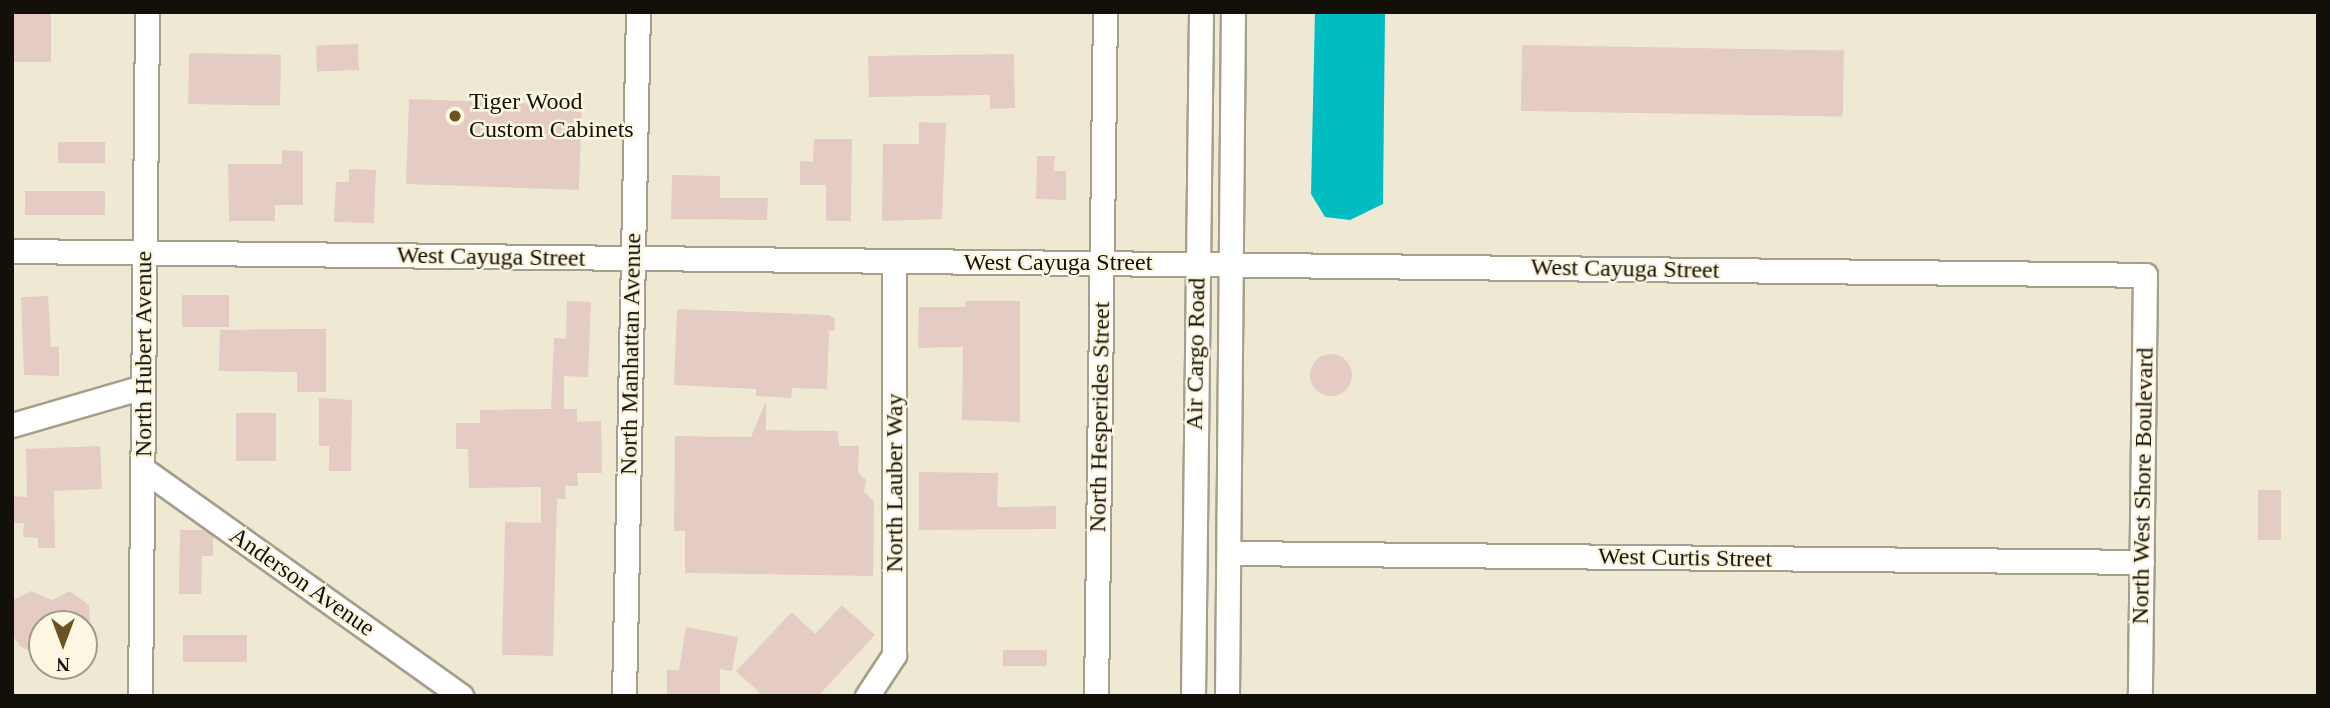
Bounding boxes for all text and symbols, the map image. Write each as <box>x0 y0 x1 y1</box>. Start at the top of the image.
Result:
place label: Tiger Wood Custom Cabinets <box>469 88 634 144</box>
marker: Tiger Wood Custom Cabinets <box>447 108 463 124</box>
street label: North Manhattan Avenue <box>614 232 648 476</box>
street label: West Cayuga Street <box>396 241 586 273</box>
street label: West Cayuga Street <box>964 249 1152 277</box>
street label: North Hubert Avenue <box>130 250 158 458</box>
street label: West Cayuga Street <box>1530 253 1720 285</box>
street label: Air Cargo Road <box>1180 277 1212 431</box>
street label: North Hesperides Street <box>1084 301 1116 533</box>
street label: North West Shore Boulevard <box>2126 347 2160 625</box>
street label: North Lauber Way <box>881 393 909 573</box>
street label: Anderson Avenue <box>223 521 381 643</box>
street label: West Curtis Street <box>1598 542 1772 574</box>
north arrow <box>28 610 98 680</box>
text: N <box>56 654 70 675</box>

